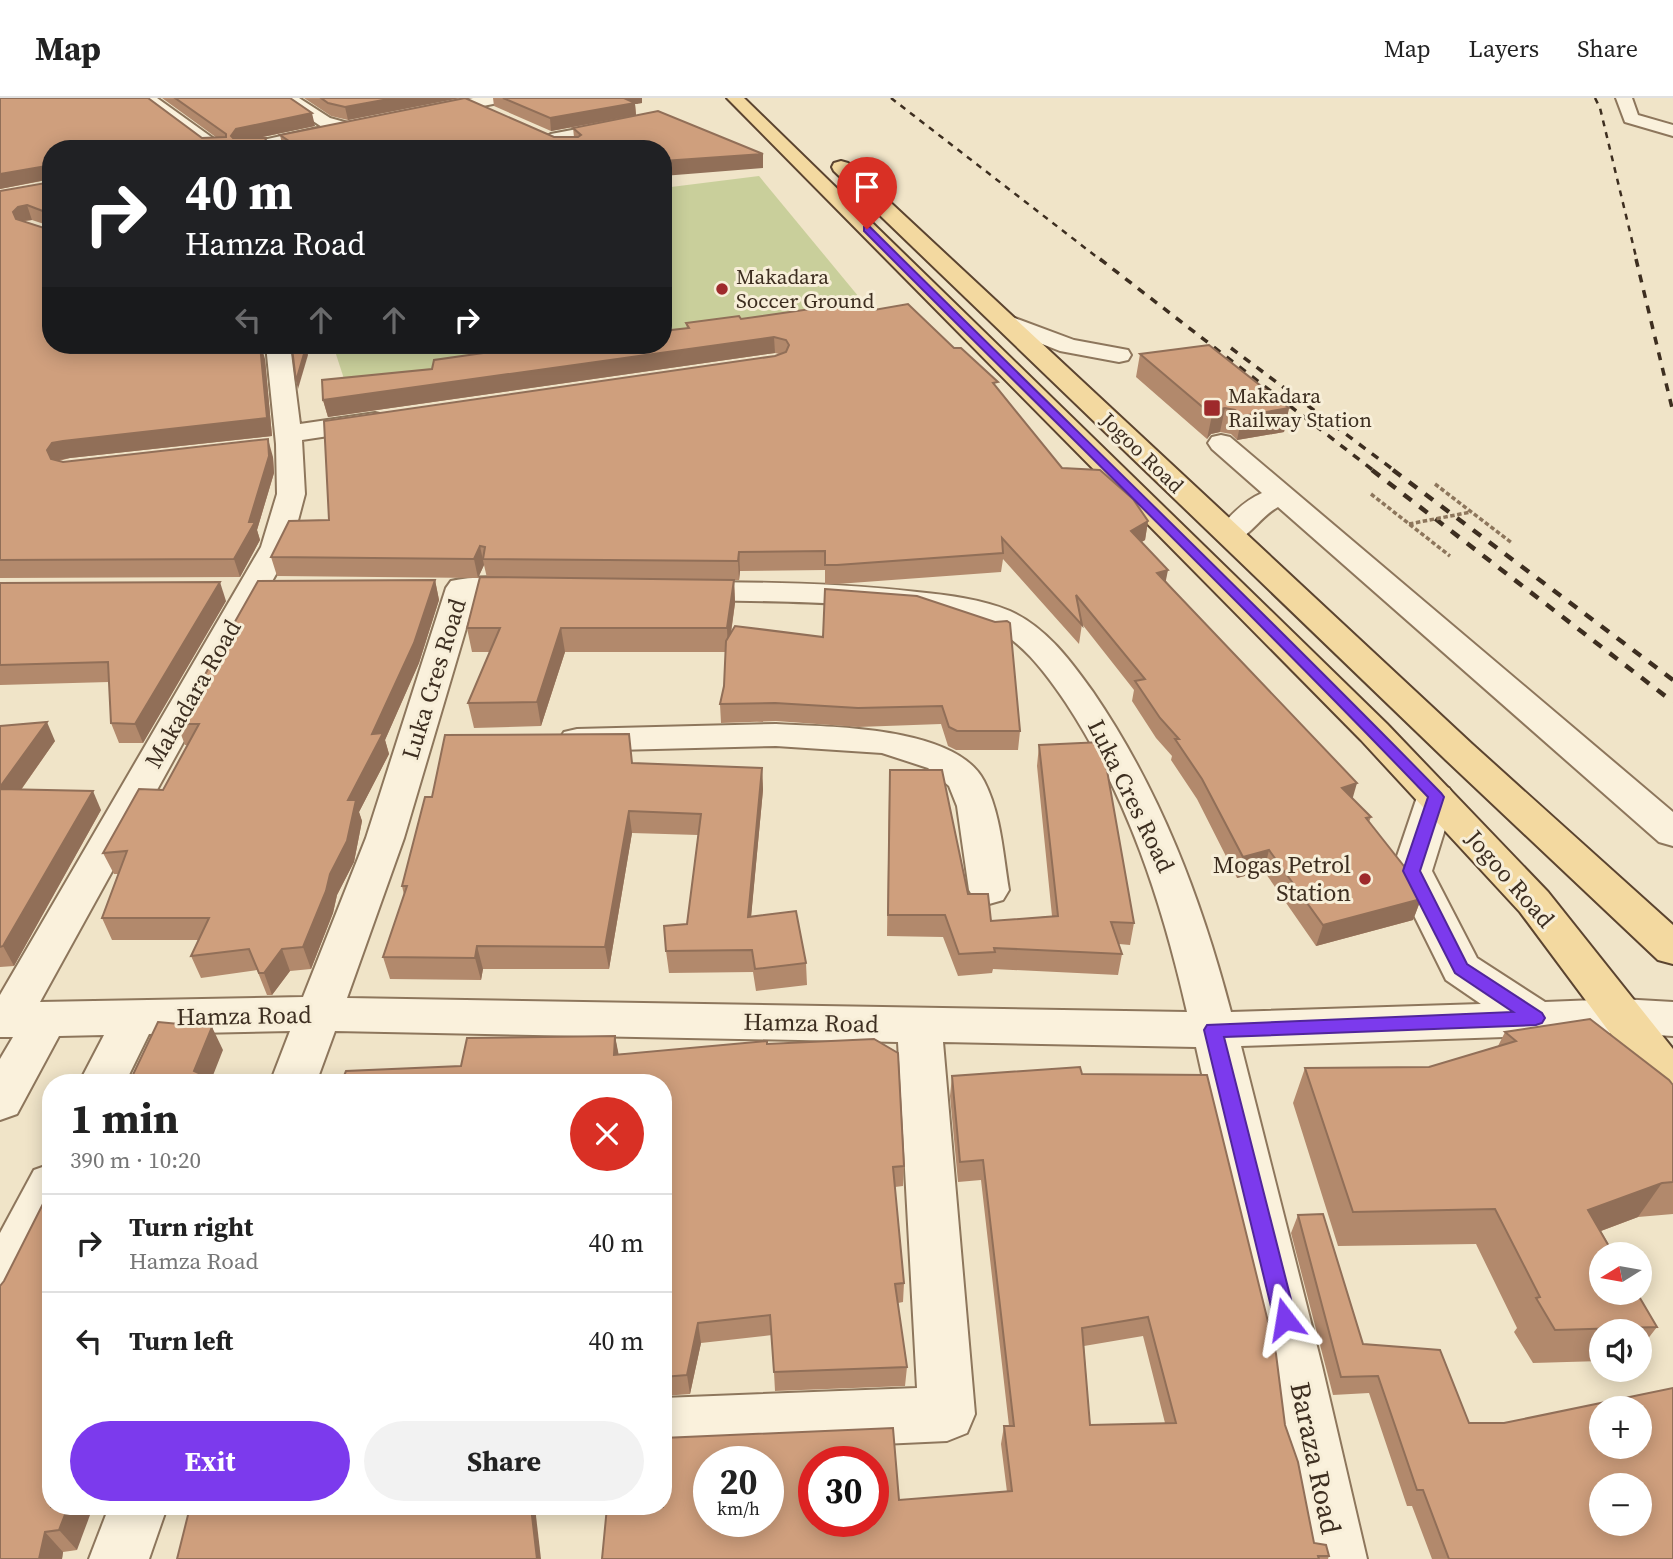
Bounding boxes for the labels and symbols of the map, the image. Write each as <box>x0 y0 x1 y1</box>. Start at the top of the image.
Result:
pin <box>837 157 897 229</box>
place label: Makadara Soccer Ground <box>736 262 875 315</box>
marker: Makadara Soccer Ground <box>714 281 730 297</box>
place label: Makadara Railway Station <box>1228 381 1372 434</box>
marker: Makadara Railway Station <box>1202 398 1222 418</box>
street label: Jogoo Road <box>1094 405 1190 500</box>
street label: Luka Cres Road <box>393 594 474 763</box>
street label: Makadara Road <box>137 613 249 774</box>
street label: Luka Cres Road <box>1080 714 1183 878</box>
street label: Jogoo Road <box>1458 822 1563 935</box>
place label: Mogas Petrol Station <box>1213 848 1351 909</box>
marker: Mogas Petrol Station <box>1357 871 1373 887</box>
street label: Hamza Road <box>176 998 312 1033</box>
street label: Hamza Road <box>743 1005 879 1040</box>
north arrow <box>1589 1242 1652 1306</box>
position arrow <box>1248 1282 1322 1356</box>
street label: Baraza Road <box>1281 1378 1351 1538</box>
speed limit sign: 30 <box>798 1446 889 1537</box>

